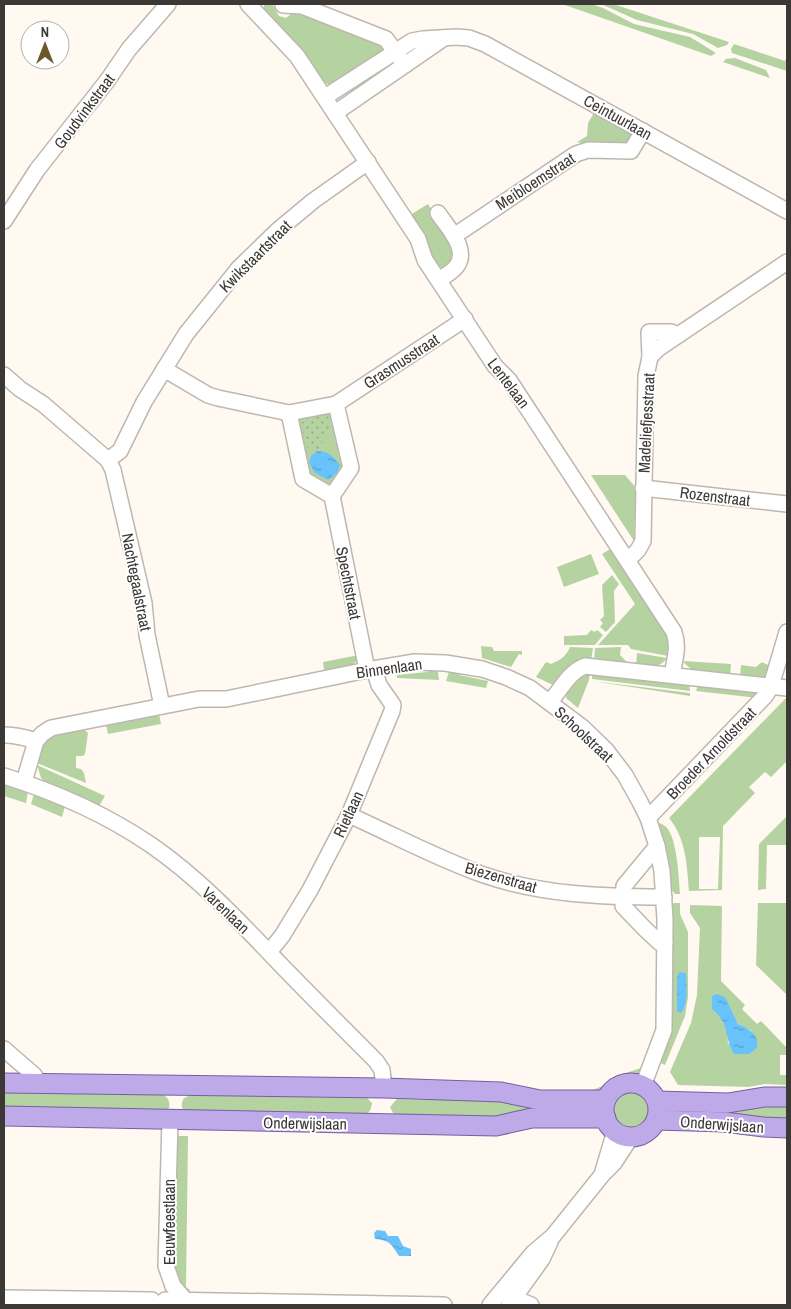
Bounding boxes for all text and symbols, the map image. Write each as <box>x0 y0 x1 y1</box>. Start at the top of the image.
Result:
north arrow <box>20 20 70 70</box>
text: N <box>41 23 49 41</box>
street label: Goudvinkstraat <box>48 69 120 153</box>
street label: Ceintuurlaan <box>580 89 656 145</box>
street label: Meibloemstraat <box>491 147 579 215</box>
street label: Kwikstaartstraat <box>214 215 296 297</box>
street label: Grasmusstraat <box>359 328 443 394</box>
street label: Lentelaan <box>483 353 535 413</box>
street label: Madeliefjesstraat <box>632 372 660 473</box>
street label: Rozenstraat <box>679 481 752 511</box>
street label: Nachtegaalstraat <box>117 531 157 633</box>
street label: Spechtstraat <box>331 545 367 622</box>
street label: Binnenlaan <box>355 652 423 684</box>
street label: Schoolstraat <box>550 701 618 767</box>
street label: Broeder Arnoldstraat <box>661 702 761 804</box>
street label: Rietlaan <box>328 787 368 841</box>
street label: Biezenstraat <box>463 856 540 898</box>
street label: Varenlaan <box>197 882 255 938</box>
street label: Onderwijslaan <box>679 1110 765 1138</box>
street label: Onderwijslaan <box>263 1111 347 1135</box>
street label: Eeuwfeestlaan <box>158 1179 180 1265</box>

